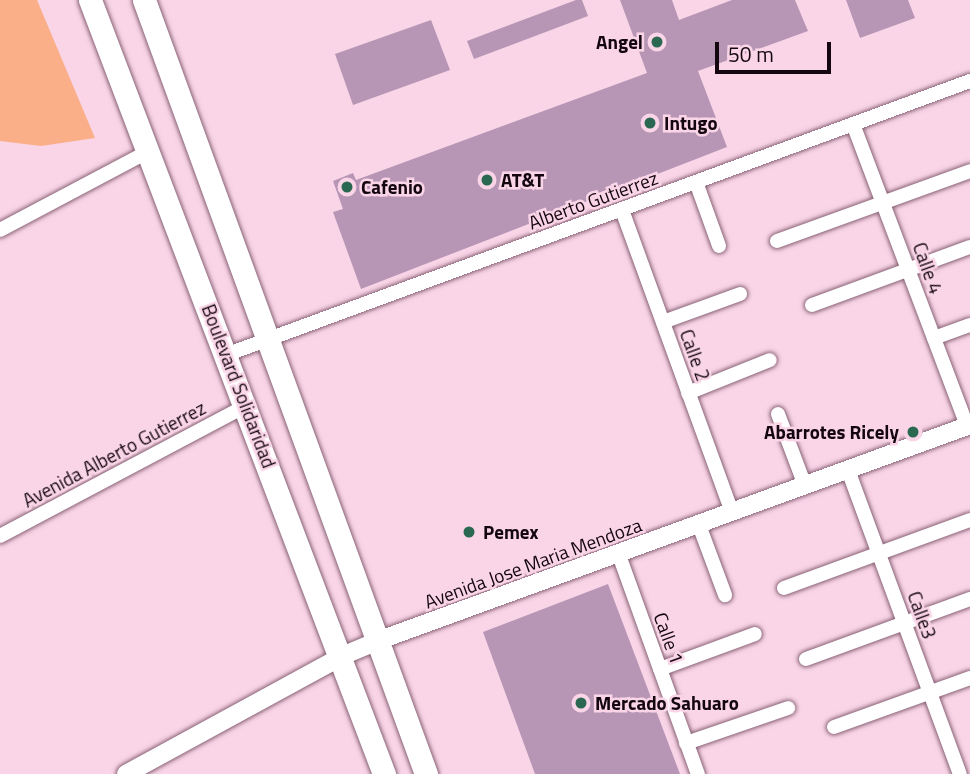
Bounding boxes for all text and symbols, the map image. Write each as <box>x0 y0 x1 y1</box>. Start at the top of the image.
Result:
scale bar <box>718 28 834 72</box>
place label: Angel <box>596 31 643 53</box>
marker: Angel <box>649 34 665 50</box>
text: 50 m <box>728 38 774 70</box>
place label: Intugo <box>664 112 718 134</box>
marker: Intugo <box>642 115 658 131</box>
street label: Alberto Gutierrez <box>525 166 661 234</box>
place label: AT&T <box>501 169 544 191</box>
marker: AT&T <box>479 172 495 188</box>
place label: Cafenio <box>361 176 423 198</box>
marker: Cafenio <box>339 179 355 195</box>
street label: Calle 4 <box>908 239 948 297</box>
street label: Boulevard Solidaridad <box>197 301 281 471</box>
street label: Calle 2 <box>675 326 715 384</box>
street label: Avenida Alberto Gutierrez <box>19 396 209 512</box>
place label: Abarrotes Ricely <box>764 421 899 443</box>
marker: Abarrotes Ricely <box>905 424 921 440</box>
street label: Avenida Jose Maria Mendoza <box>421 513 645 613</box>
place label: Pemex <box>483 521 539 543</box>
marker: Pemex <box>461 524 477 540</box>
street label: Calle3 <box>903 588 941 642</box>
street label: Calle 1 <box>649 609 689 667</box>
place label: Mercado Sahuaro <box>595 692 739 714</box>
marker: Mercado Sahuaro <box>573 695 589 711</box>

